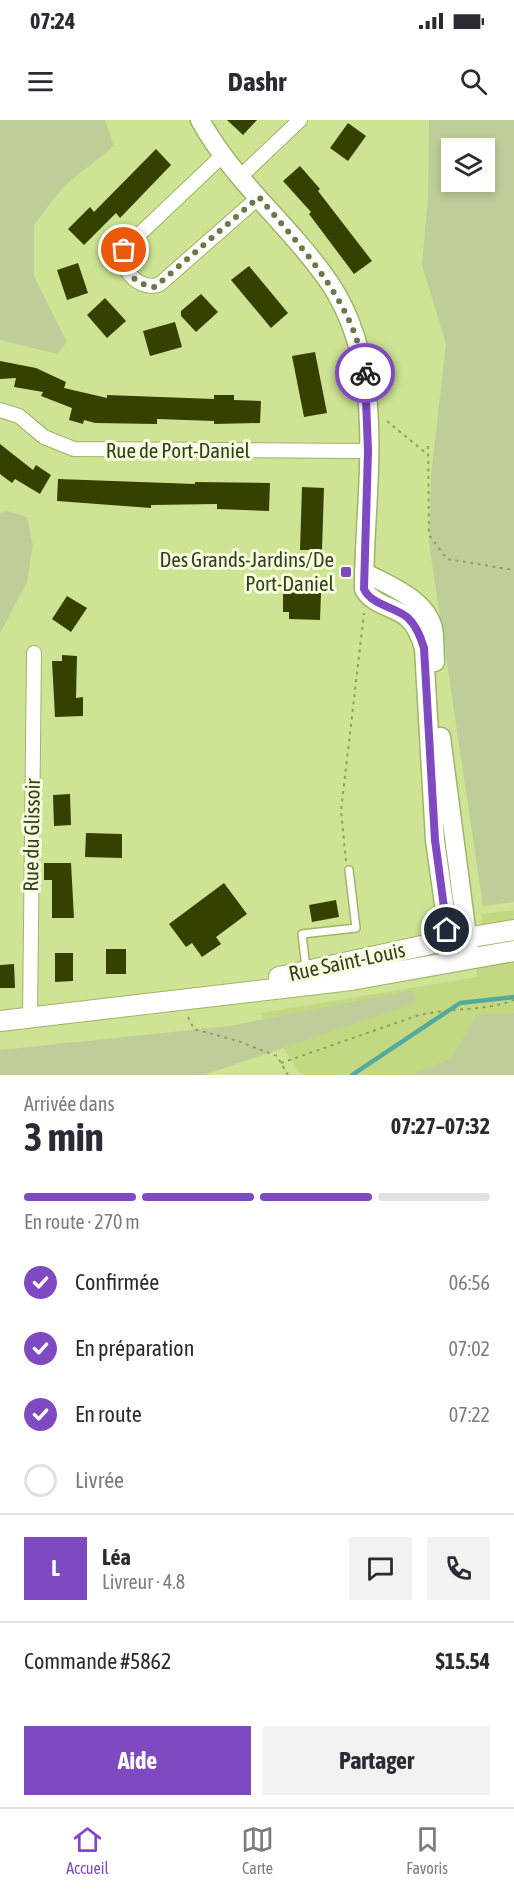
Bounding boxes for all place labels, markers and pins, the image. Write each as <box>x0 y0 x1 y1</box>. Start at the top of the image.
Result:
pin <box>98 224 149 275</box>
place label: Des Grands-Jardins/De Port-Daniel <box>159 547 334 595</box>
marker: Des Grands-Jardins/De Port-Daniel <box>339 565 353 579</box>
pin <box>421 904 472 955</box>

